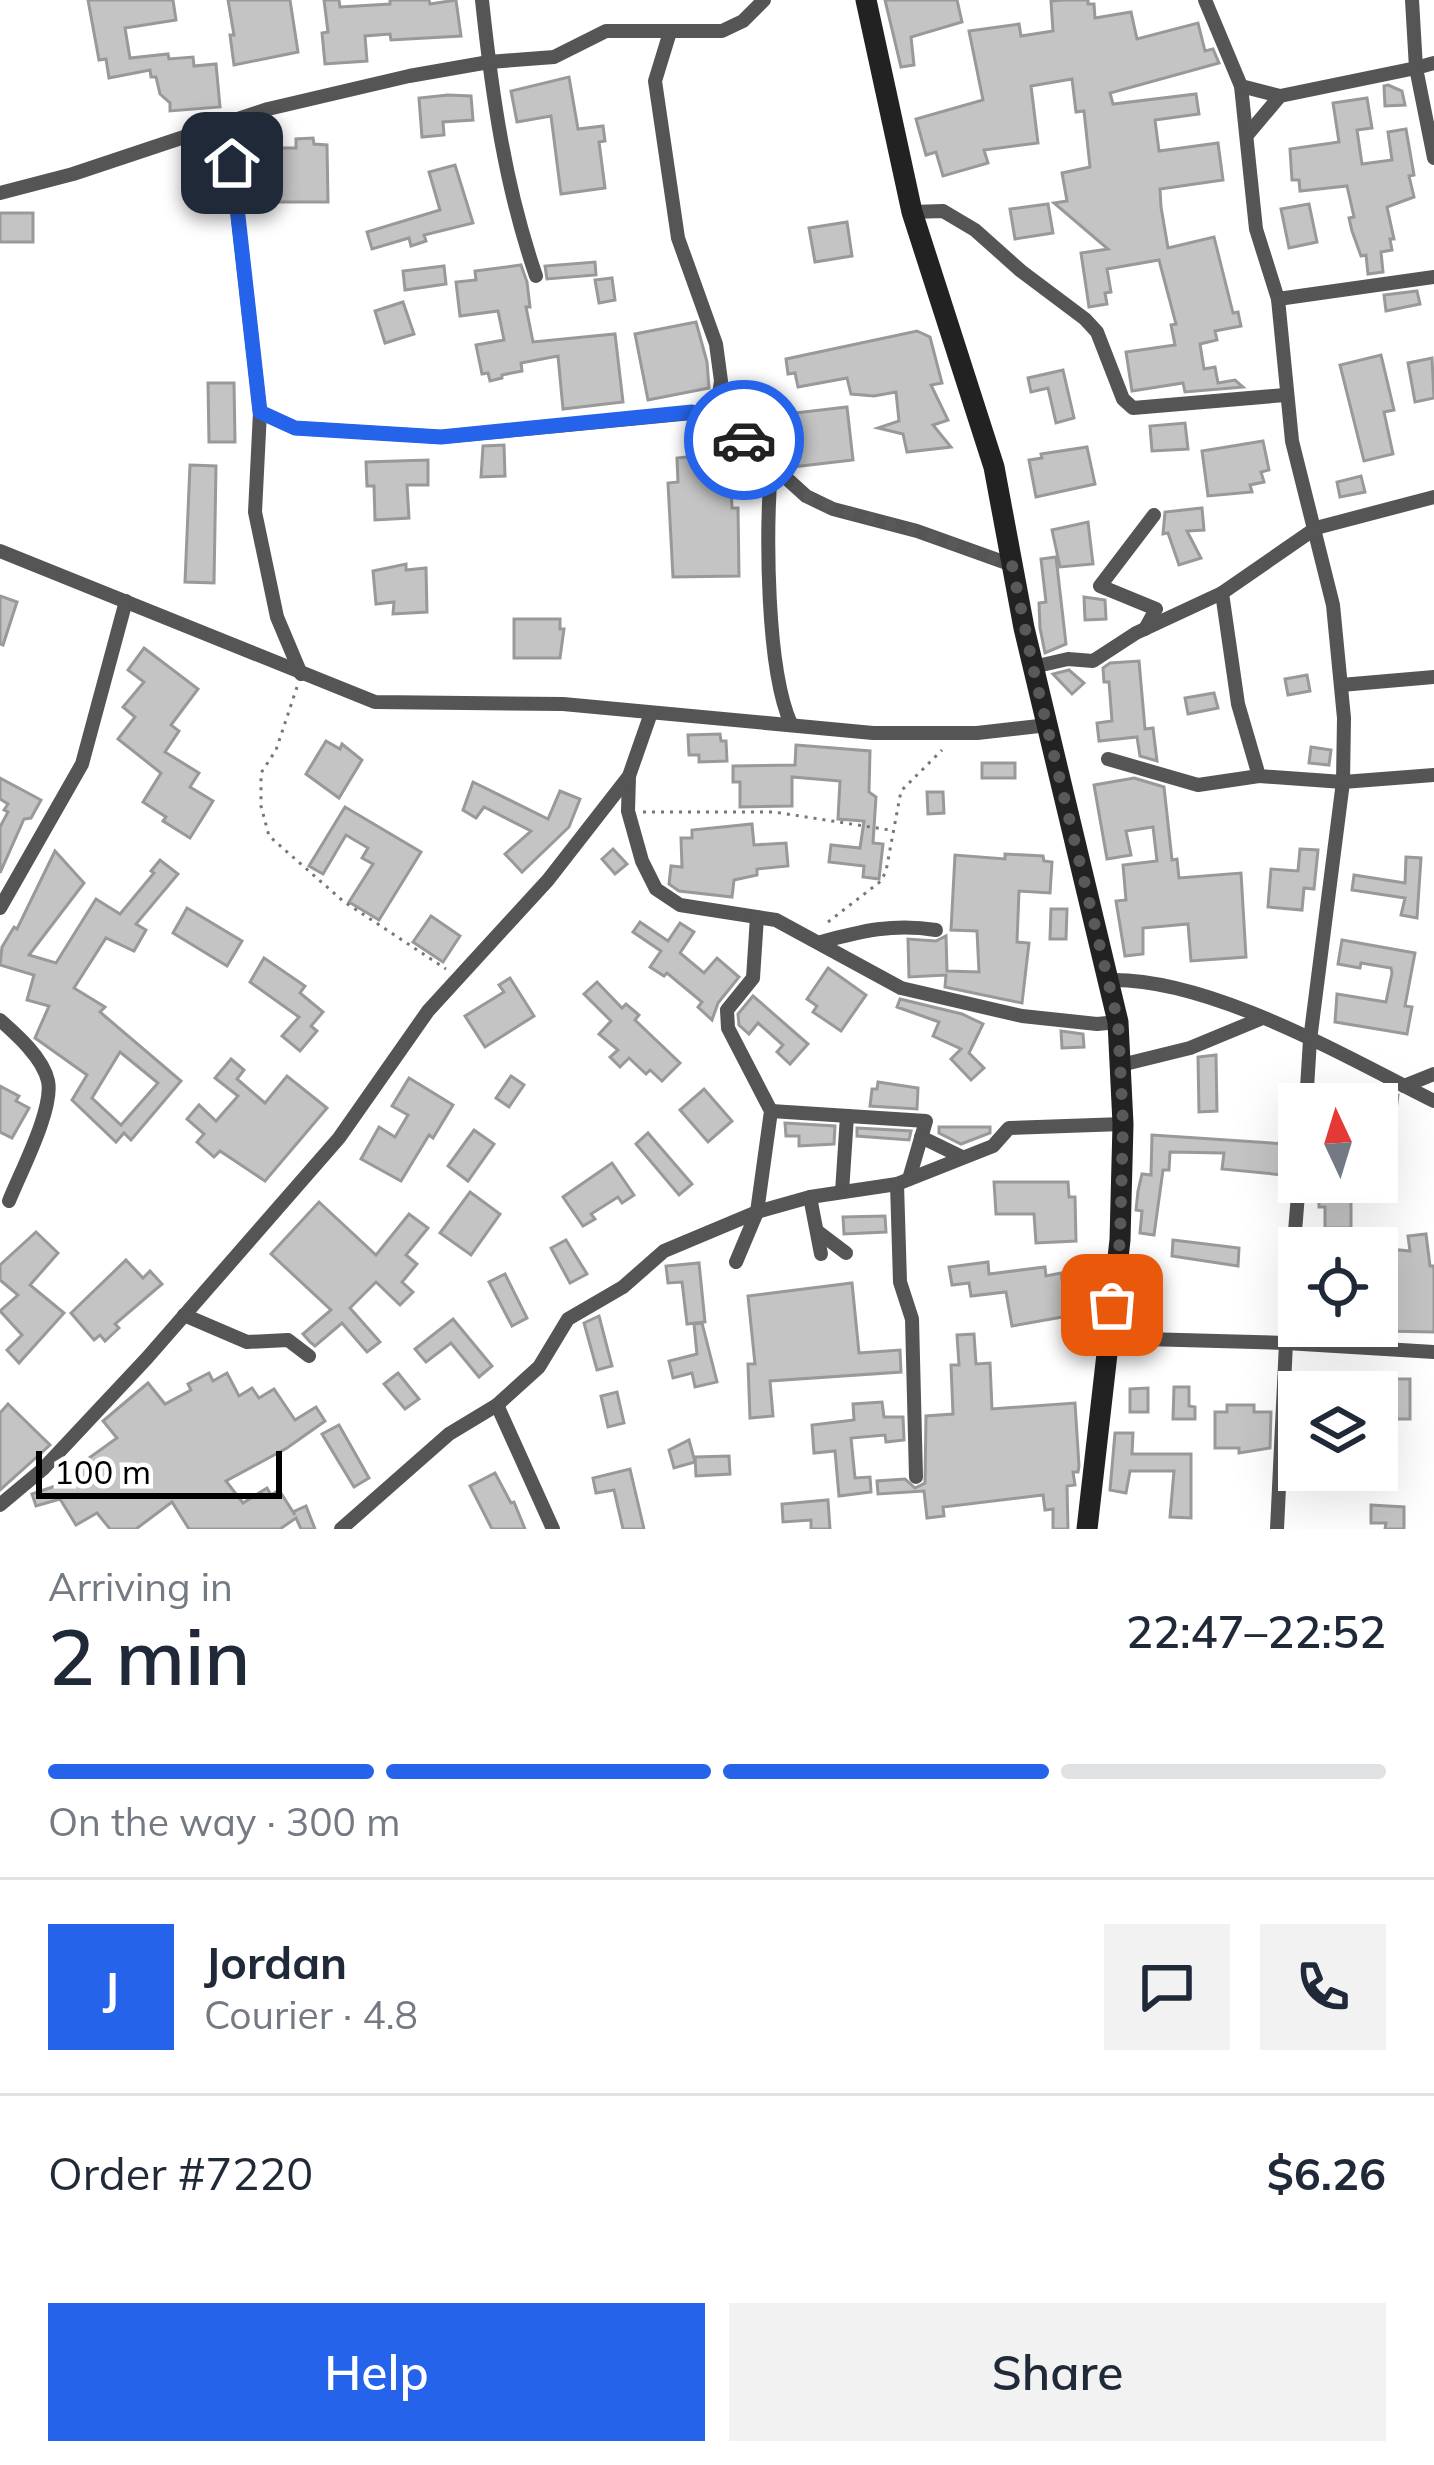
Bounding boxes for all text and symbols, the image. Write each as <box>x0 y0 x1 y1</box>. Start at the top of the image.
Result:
pin <box>181 112 283 214</box>
icon: home <box>199 130 265 196</box>
courier <box>684 380 804 500</box>
icon: car <box>711 407 777 473</box>
north arrow <box>1278 1083 1398 1203</box>
map controls <box>1278 1083 1398 1491</box>
button: locate <box>1278 1227 1398 1347</box>
pin <box>1061 1254 1163 1356</box>
icon: bag <box>1079 1272 1145 1338</box>
button: layers <box>1278 1371 1398 1491</box>
scale bar <box>36 1445 282 1498</box>
text: 100 m <box>54 1451 151 1492</box>
text: Arriving in <box>48 1562 233 1611</box>
text: 22:47–22:52 <box>1126 1603 1386 1659</box>
text: 2 min <box>48 1607 251 1705</box>
text: On the way · 300 m <box>48 1797 400 1846</box>
button: chat <box>1104 1924 1230 2050</box>
button: phone <box>1260 1924 1386 2050</box>
text: Jordan <box>204 1934 347 1990</box>
text: J <box>103 1959 119 2015</box>
text: Courier · 4.8 <box>204 1990 418 2039</box>
text: Order #7220 <box>48 2145 313 2201</box>
text: $6.26 <box>1267 2145 1386 2201</box>
button: Help <box>48 2303 705 2441</box>
button: Share <box>729 2303 1386 2441</box>

